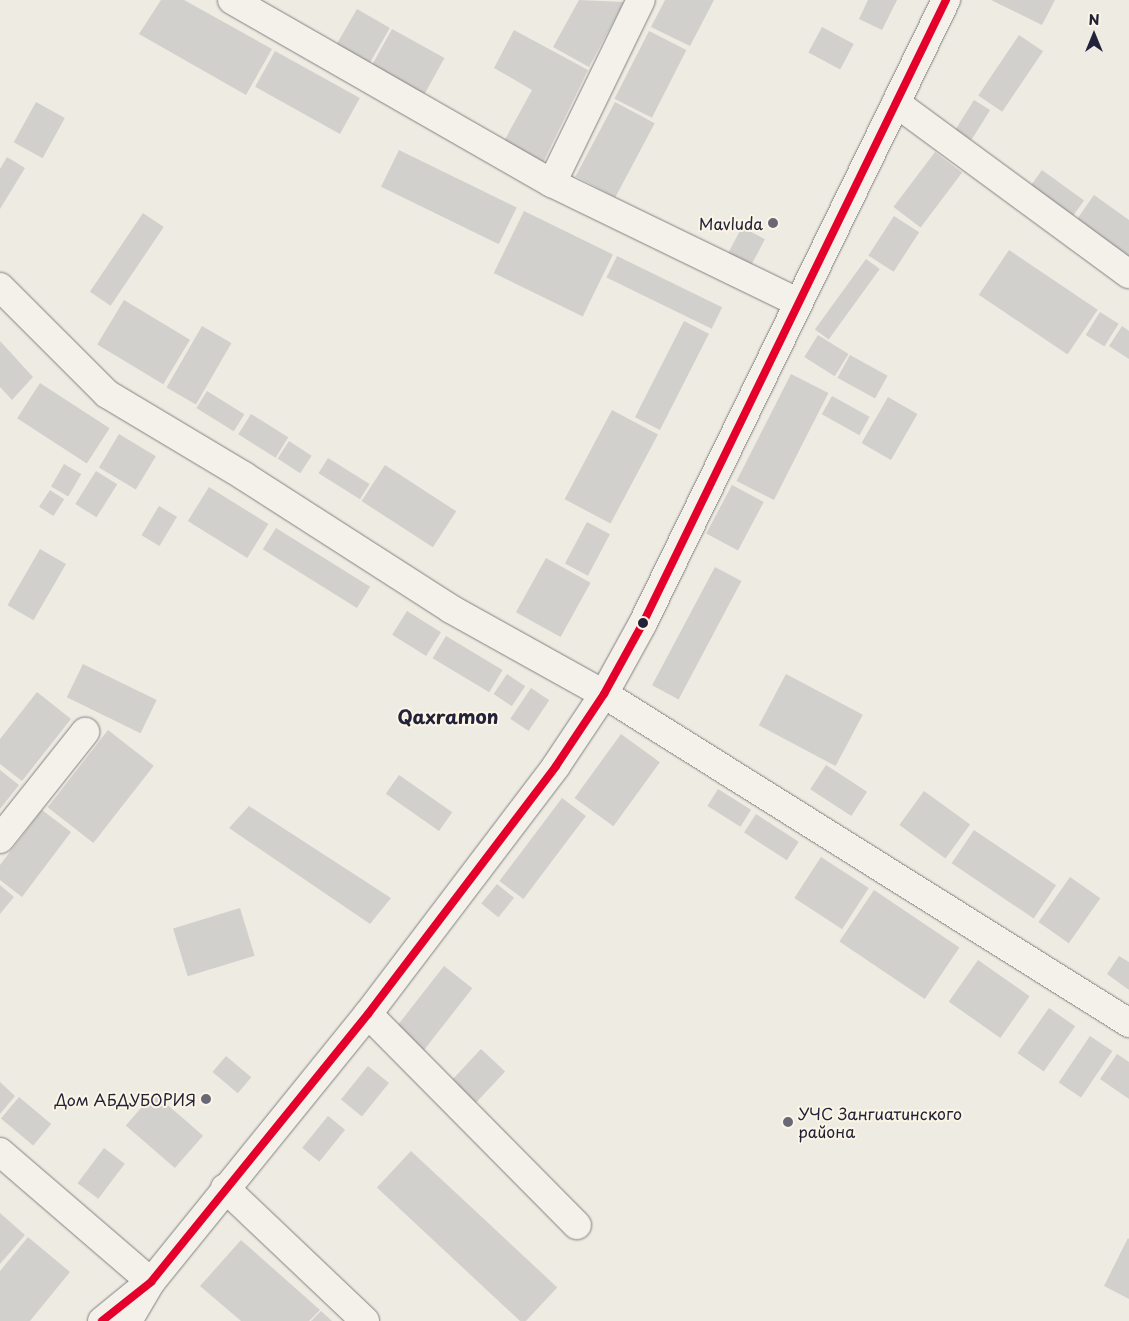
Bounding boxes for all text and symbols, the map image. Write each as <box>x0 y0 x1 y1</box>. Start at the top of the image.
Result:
text: N <box>1088 9 1100 30</box>
north arrow <box>1069 10 1119 60</box>
place label: Mavluda <box>699 213 763 233</box>
marker: Mavluda <box>767 217 779 229</box>
unlabelled marker <box>638 618 648 628</box>
district label: Qaxramon <box>398 706 498 728</box>
place label: Дом АБДУБОРИЯ <box>54 1089 196 1109</box>
marker: Дом АБДУБОРИЯ <box>200 1093 212 1105</box>
place label: УЧС Зангиатинского района <box>798 1103 962 1141</box>
marker: УЧС Зангиатинского района <box>782 1116 794 1128</box>

